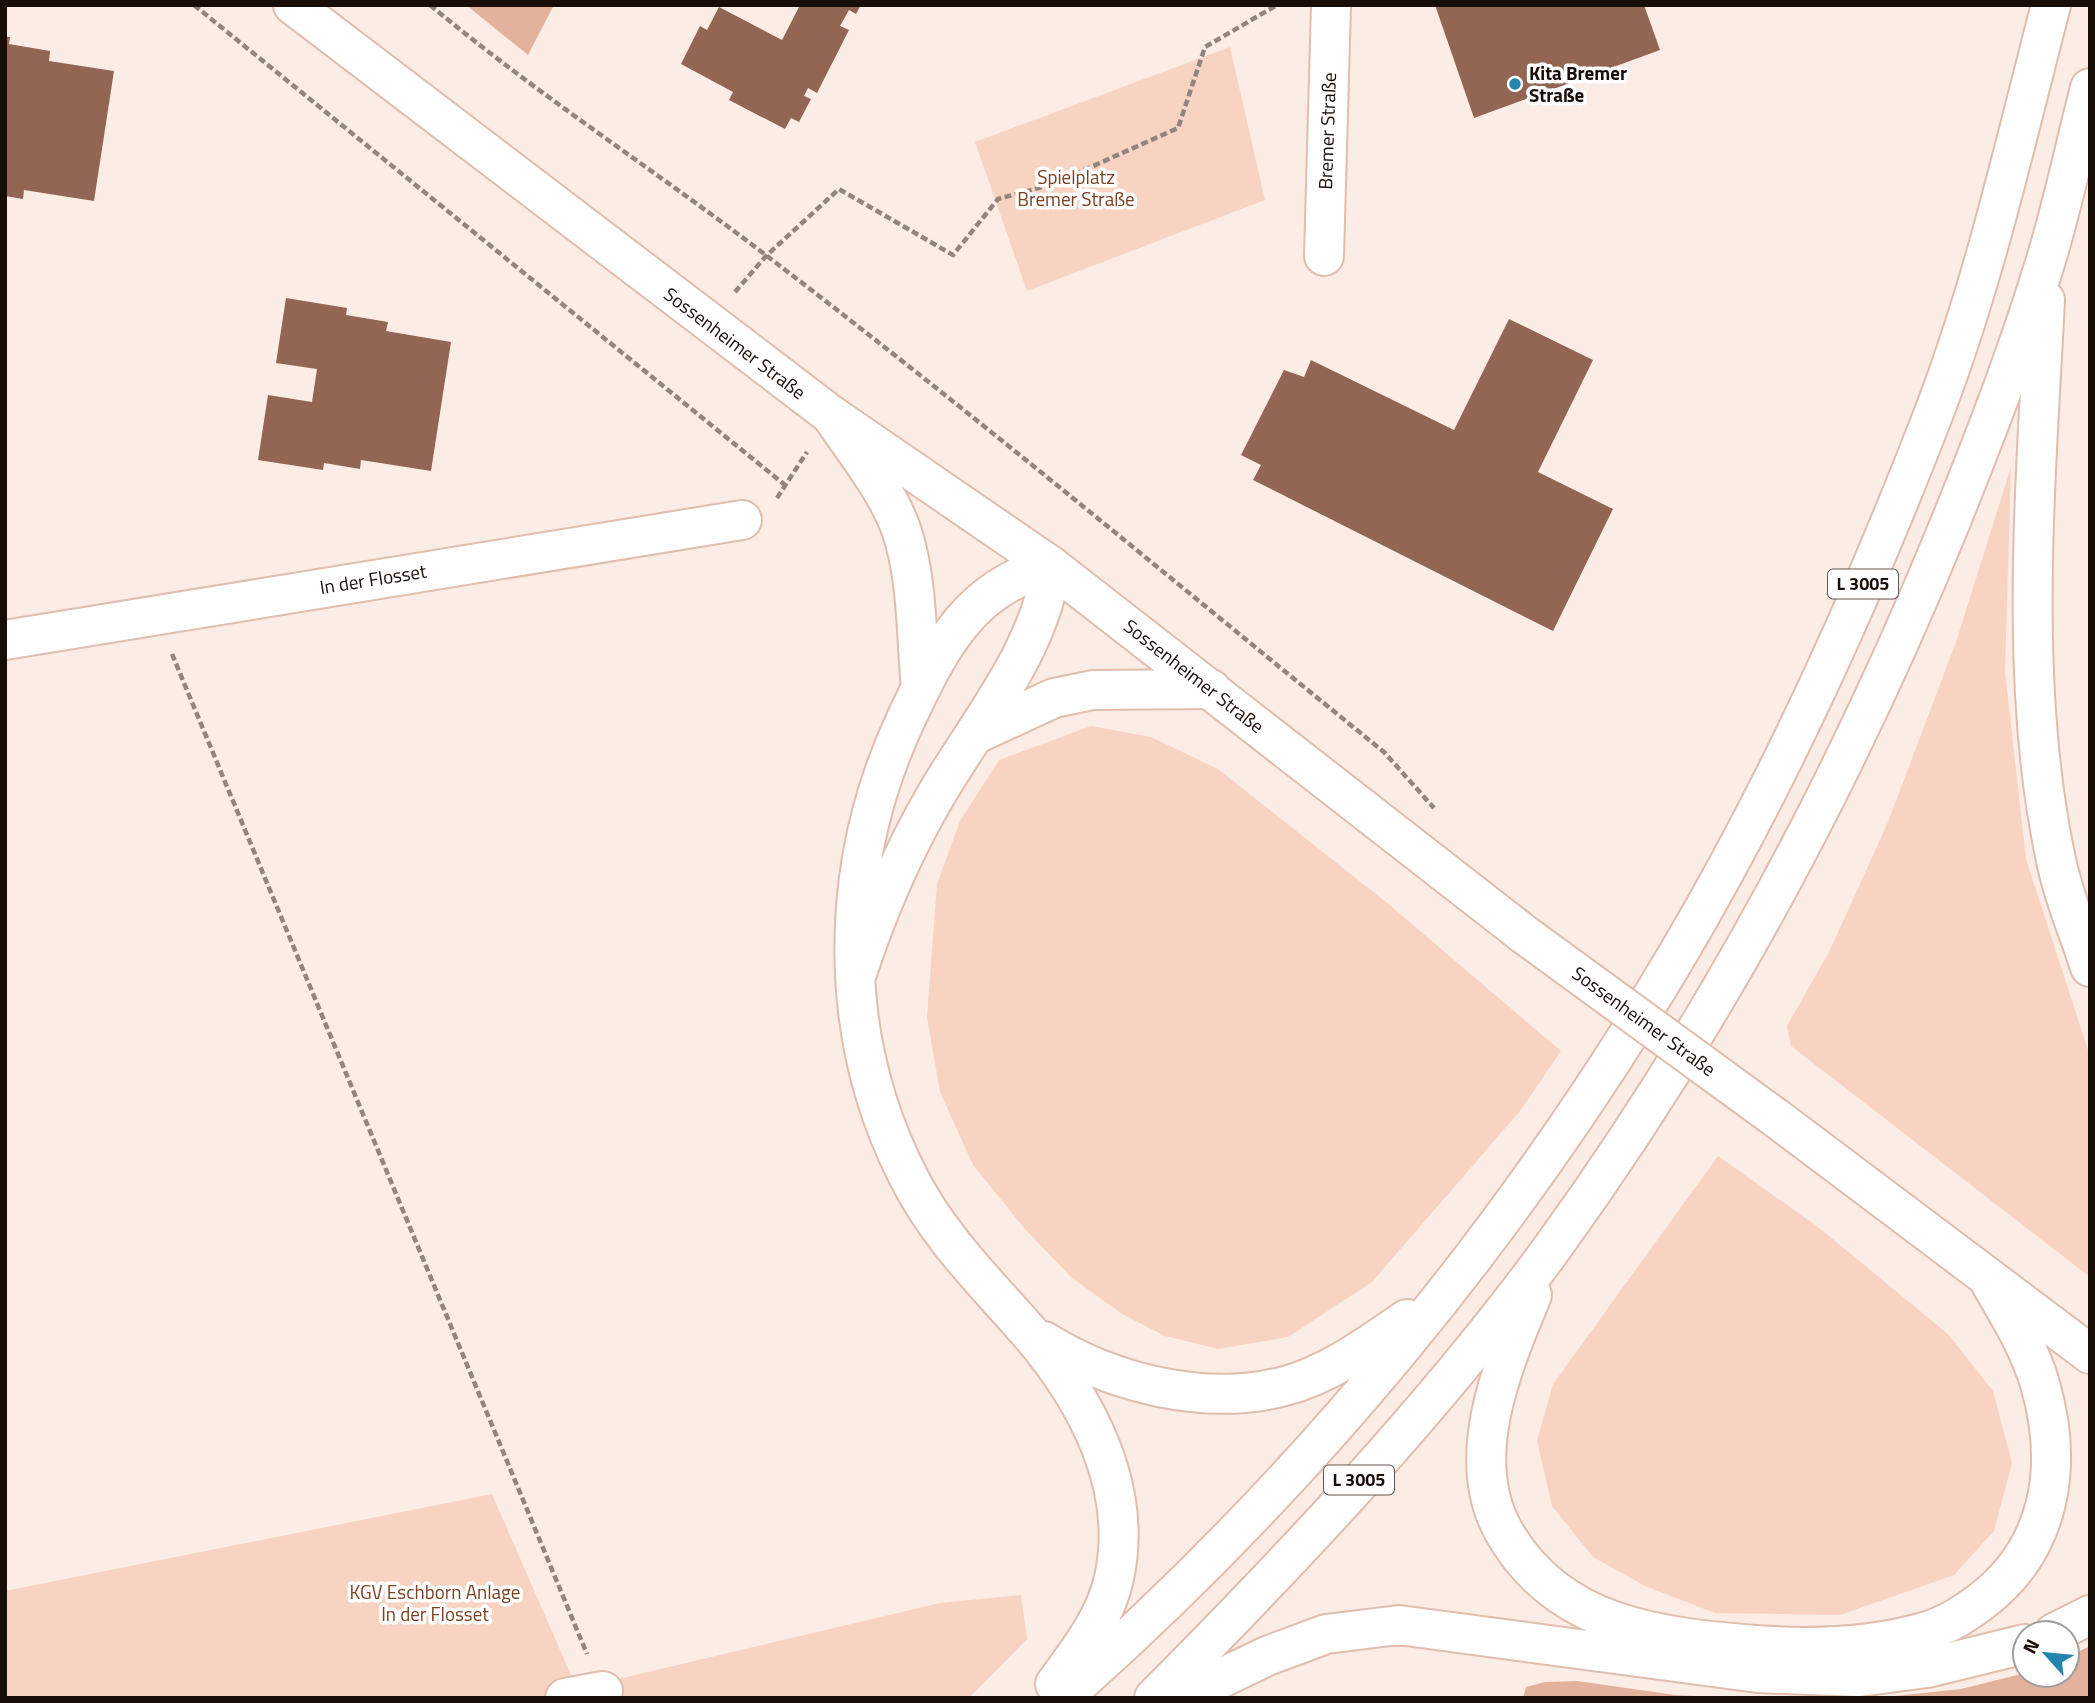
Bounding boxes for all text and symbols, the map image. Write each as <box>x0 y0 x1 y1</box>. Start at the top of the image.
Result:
place label: Kita Bremer Straße <box>1529 58 1627 109</box>
street label: Bremer Straße <box>1310 72 1343 190</box>
marker: Kita Bremer Straße <box>1507 76 1523 92</box>
park label: Spielplatz Bremer Straße <box>1017 162 1135 213</box>
street label: Sossenheimer Straße <box>658 279 812 406</box>
street label: In der Flosset <box>317 556 429 601</box>
road number: L 3005 <box>1828 570 1898 598</box>
street label: Sossenheimer Straße <box>1118 611 1271 740</box>
street label: Sossenheimer Straße <box>1566 958 1722 1083</box>
road number: L 3005 <box>1324 1465 1394 1494</box>
park label: KGV Eschborn Anlage In der Flosset <box>350 1577 520 1628</box>
north arrow <box>2011 1619 2081 1689</box>
text: N <box>2014 1634 2046 1659</box>

